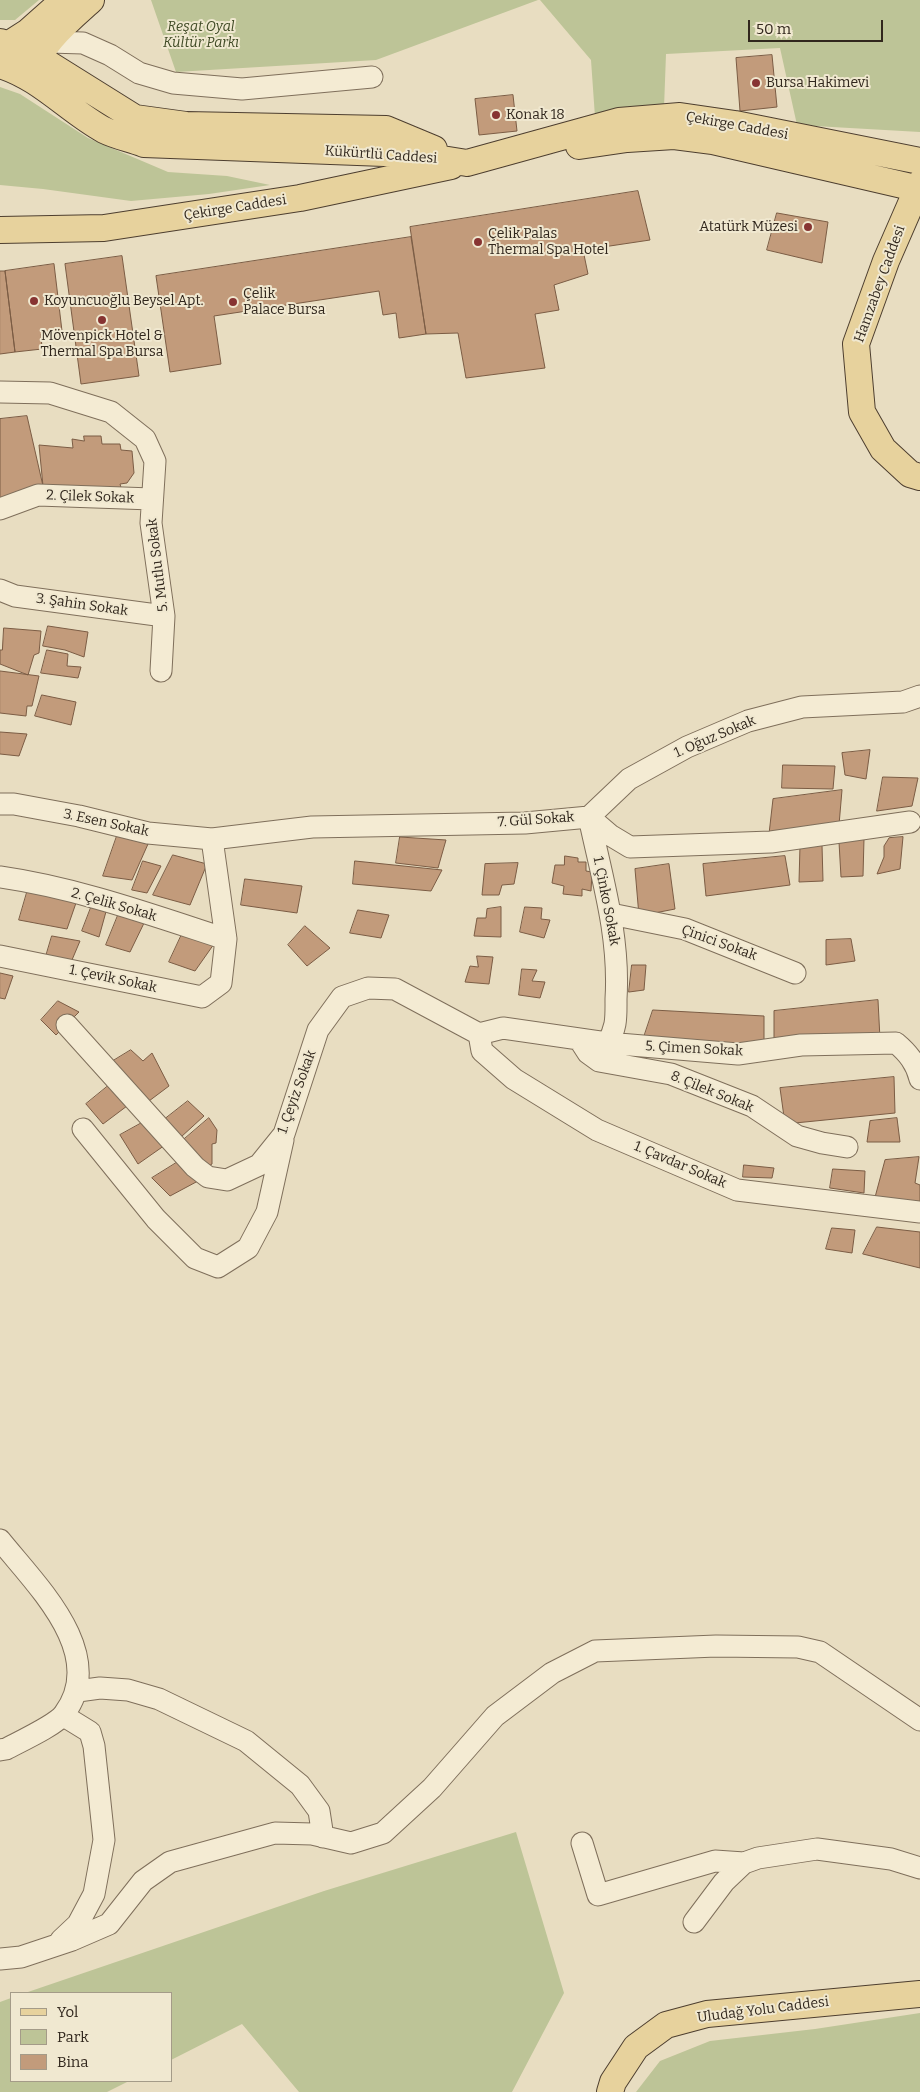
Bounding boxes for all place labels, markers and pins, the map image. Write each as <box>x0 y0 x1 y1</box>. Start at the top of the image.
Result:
place label: Bursa Hakimevi <box>766 75 869 91</box>
marker: Bursa Hakimevi <box>750 77 762 89</box>
place label: Konak 18 <box>506 107 565 123</box>
marker: Konak 18 <box>490 109 502 121</box>
place label: Atatürk Müzesi <box>699 219 798 235</box>
marker: Atatürk Müzesi <box>802 221 814 233</box>
place label: Çelik Palas Thermal Spa Hotel <box>488 226 609 258</box>
marker: Çelik Palas Thermal Spa Hotel <box>472 236 484 248</box>
place label: Çelik Palace Bursa <box>243 286 325 318</box>
place label: Koyuncuoğlu Beysel Apt. <box>44 293 203 309</box>
marker: Koyuncuoğlu Beysel Apt. <box>28 295 40 307</box>
marker: Çelik Palace Bursa <box>227 296 239 308</box>
marker: Mövenpick Hotel & Thermal Spa Bursa <box>96 314 108 326</box>
place label: Mövenpick Hotel & Thermal Spa Bursa <box>41 328 163 361</box>

